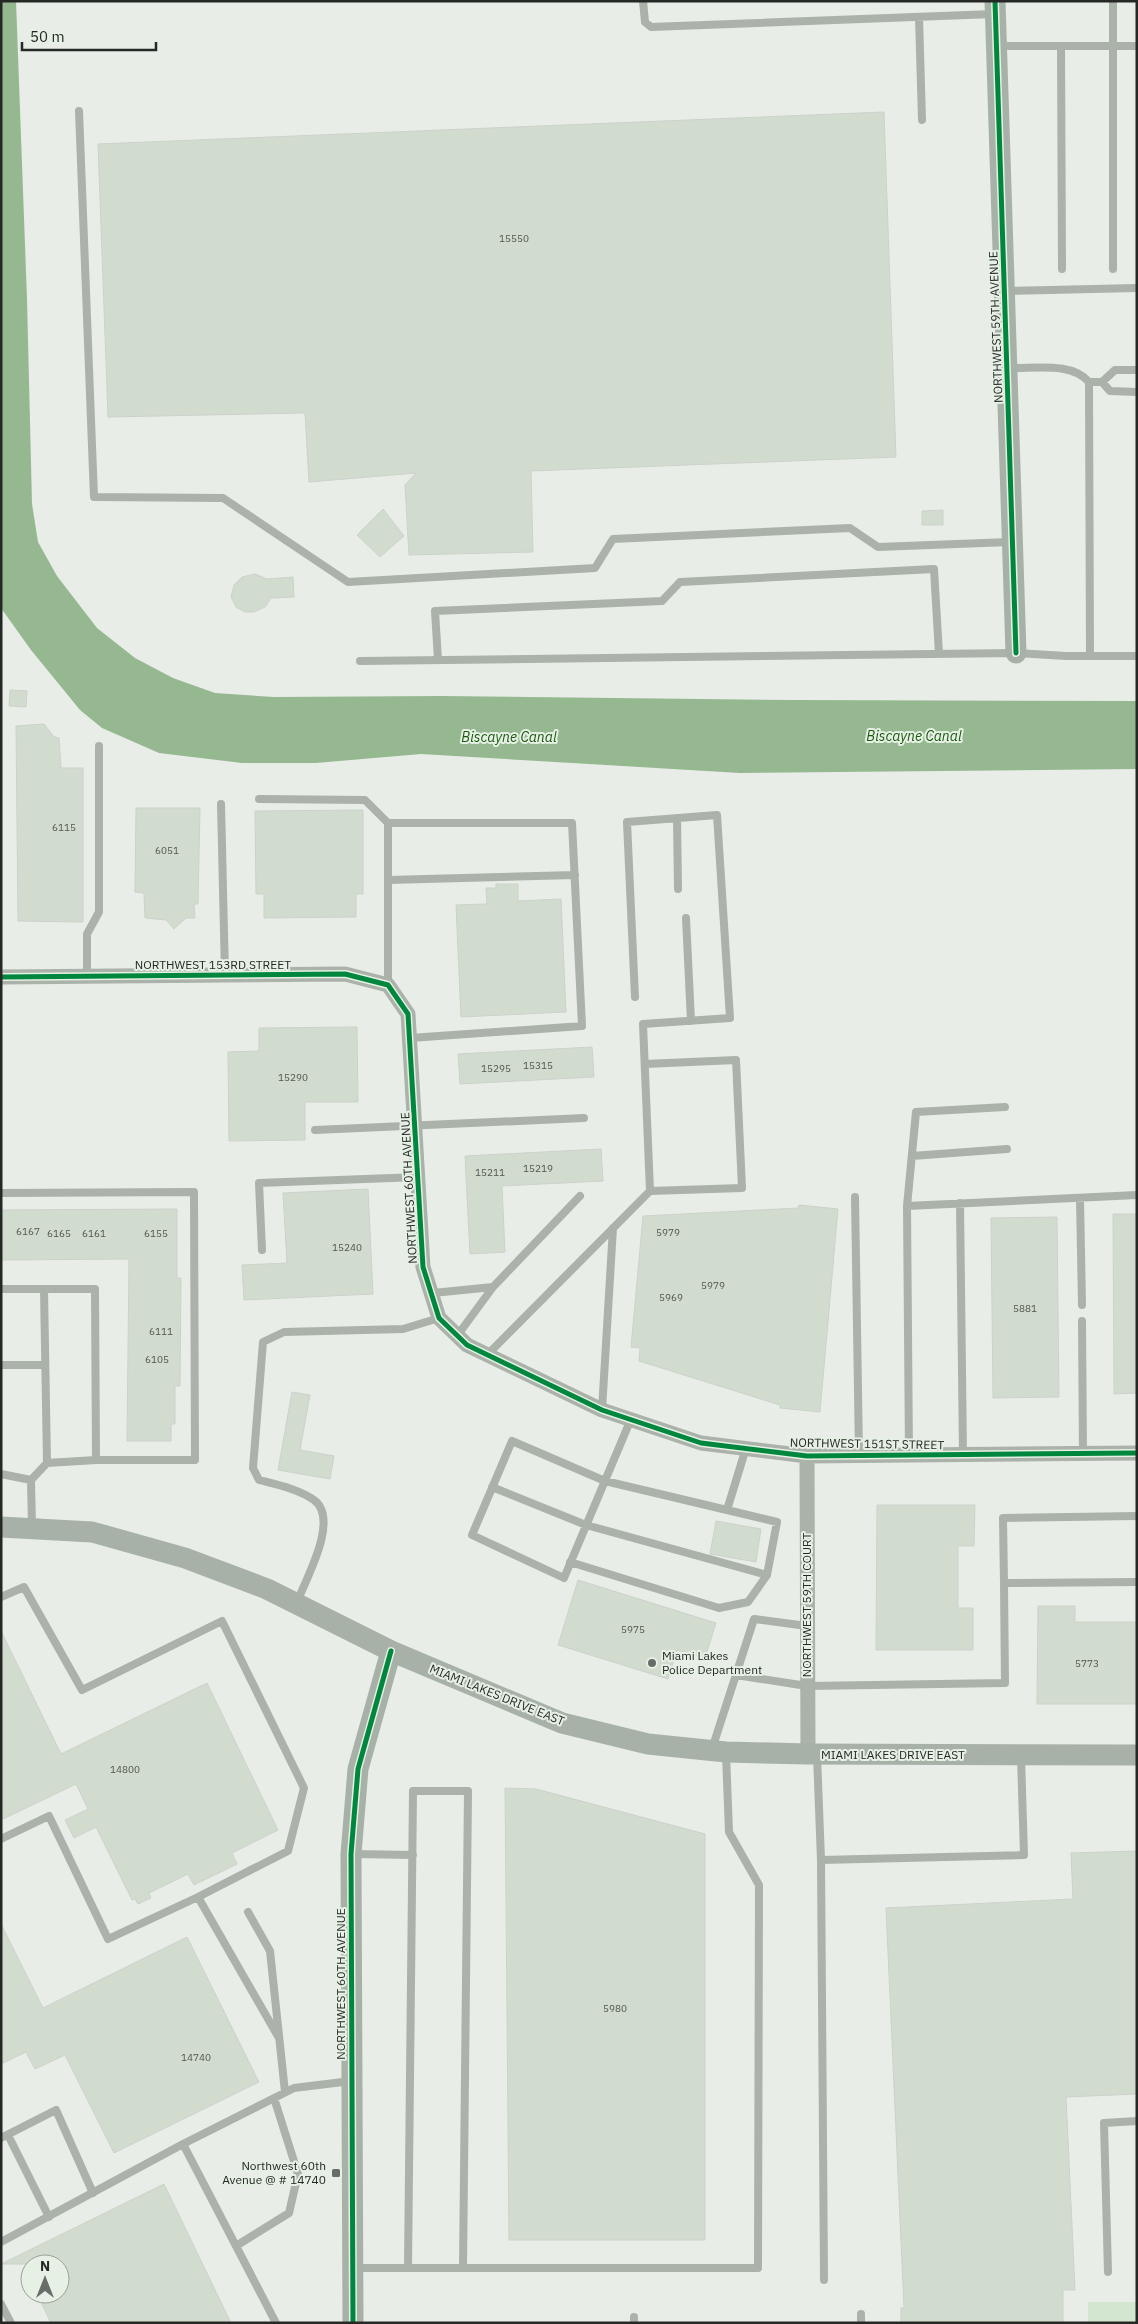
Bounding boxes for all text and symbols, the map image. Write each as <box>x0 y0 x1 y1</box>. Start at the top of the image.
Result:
scale bar <box>22 20 156 52</box>
text: 50 m <box>30 27 65 46</box>
house number: 15550 <box>499 232 529 245</box>
street label: NORTHWEST 59TH AVENUE <box>985 251 1006 403</box>
water label: Biscayne Canal <box>866 727 962 745</box>
water label: Biscayne Canal <box>461 728 557 746</box>
house number: 6115 <box>52 821 76 834</box>
house number: 6051 <box>155 844 179 857</box>
street label: NORTHWEST 153RD STREET <box>135 957 291 972</box>
house number: 15315 <box>523 1059 553 1072</box>
house number: 15295 <box>481 1062 511 1075</box>
house number: 15290 <box>278 1071 308 1084</box>
street label: NORTHWEST 60TH AVENUE <box>397 1112 420 1264</box>
house number: 15219 <box>523 1162 553 1175</box>
house number: 15211 <box>475 1166 505 1179</box>
house number: 6167 <box>16 1225 40 1238</box>
house number: 5979 <box>656 1226 680 1239</box>
house number: 6165 <box>47 1227 71 1240</box>
house number: 6161 <box>82 1227 106 1240</box>
house number: 6155 <box>144 1227 168 1240</box>
house number: 15240 <box>332 1241 362 1254</box>
house number: 5979 <box>701 1279 725 1292</box>
house number: 5969 <box>659 1291 683 1304</box>
house number: 5881 <box>1013 1302 1037 1315</box>
house number: 6111 <box>149 1325 173 1338</box>
house number: 6105 <box>145 1353 169 1366</box>
street label: NORTHWEST 151ST STREET <box>790 1435 944 1452</box>
street label: NORTHWEST 59TH COURT <box>799 1533 814 1677</box>
house number: 5975 <box>621 1623 645 1636</box>
place label: Miami Lakes Police Department <box>662 1648 762 1677</box>
marker: Miami Lakes Police Department <box>646 1657 658 1669</box>
house number: 5773 <box>1075 1657 1099 1670</box>
street label: MIAMI LAKES DRIVE EAST <box>428 1661 567 1729</box>
street label: MIAMI LAKES DRIVE EAST <box>821 1747 965 1762</box>
house number: 14800 <box>110 1763 140 1776</box>
street label: NORTHWEST 60TH AVENUE <box>333 1908 348 2060</box>
house number: 5980 <box>603 2002 627 2015</box>
house number: 14740 <box>181 2051 211 2064</box>
place label: Northwest 60th Avenue @ # 14740 <box>222 2158 326 2187</box>
marker: Northwest 60th Avenue @ # 14740 <box>330 2167 342 2179</box>
north arrow <box>20 2254 70 2304</box>
text: N <box>40 2257 50 2275</box>

